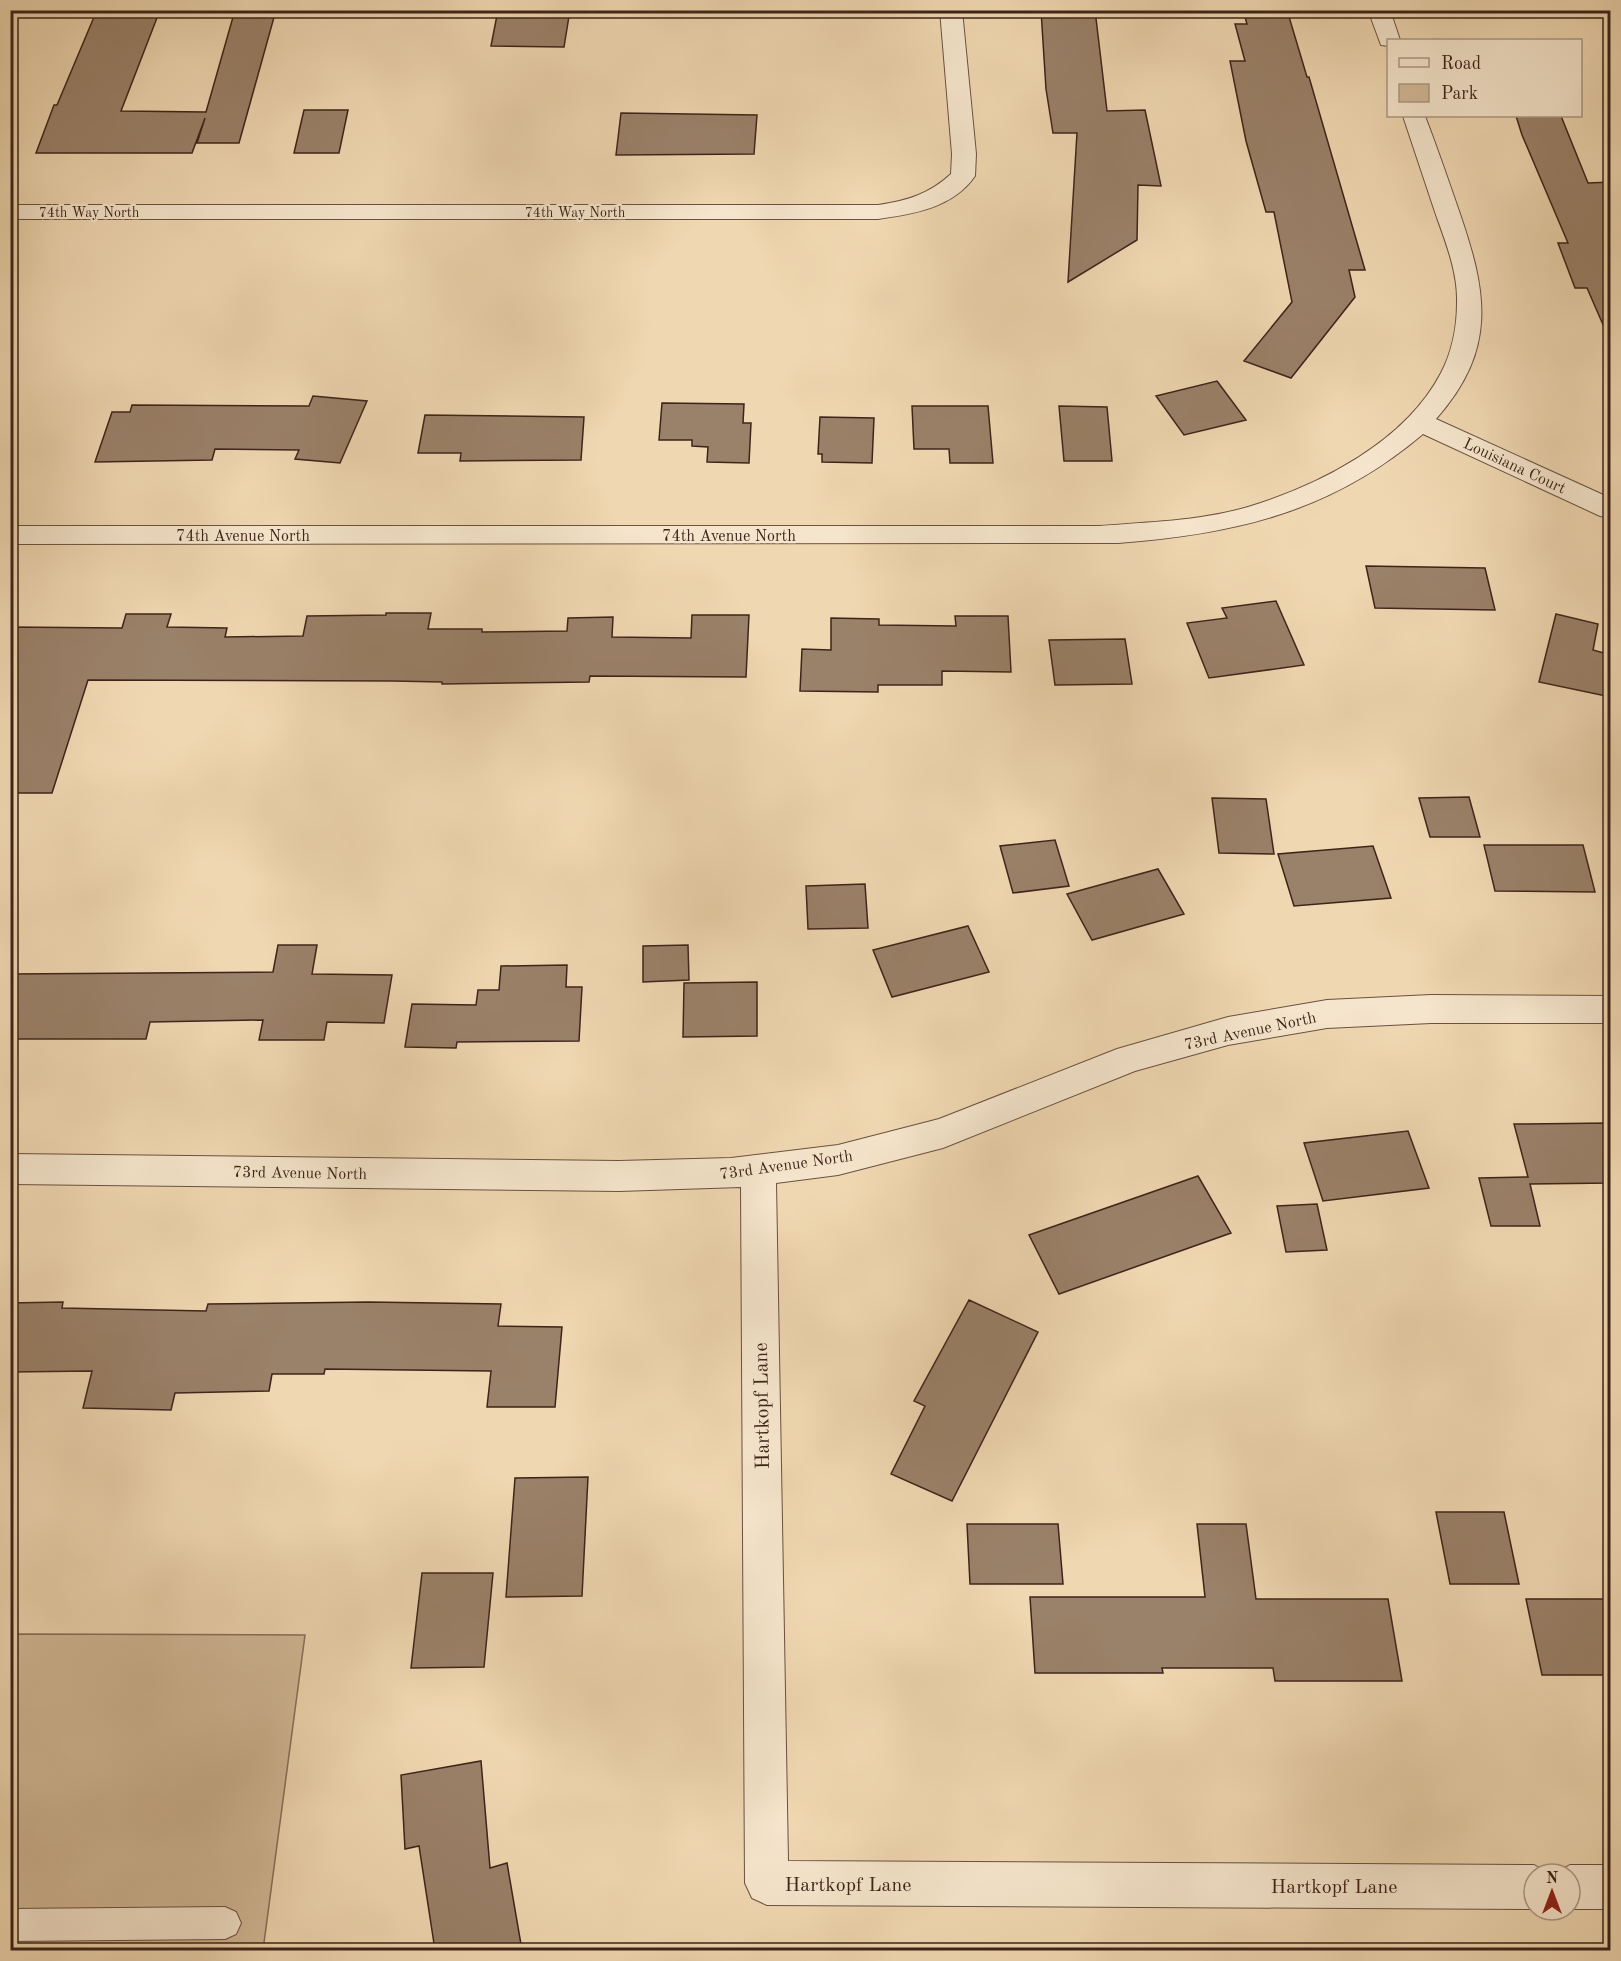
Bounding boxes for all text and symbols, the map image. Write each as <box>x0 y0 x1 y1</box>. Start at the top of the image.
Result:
legend <box>1387 39 1582 117</box>
text: Road <box>1441 55 1481 73</box>
text: Park <box>1441 85 1478 103</box>
street label: 74th Way North <box>39 206 140 220</box>
street label: 74th Way North <box>525 206 626 220</box>
street label: Louisiana Court <box>1460 436 1568 498</box>
street label: 74th Avenue North <box>176 529 310 545</box>
street label: 74th Avenue North <box>662 529 796 545</box>
street label: 73rd Avenue North <box>1183 1010 1318 1054</box>
street label: 73rd Avenue North <box>719 1149 854 1183</box>
street label: 73rd Avenue North <box>233 1165 368 1183</box>
street label: Hartkopf Lane <box>752 1342 774 1470</box>
north arrow <box>1522 1862 1582 1922</box>
text: N <box>1546 1871 1559 1887</box>
street label: Hartkopf Lane <box>785 1876 912 1896</box>
street label: Hartkopf Lane <box>1271 1878 1398 1898</box>

